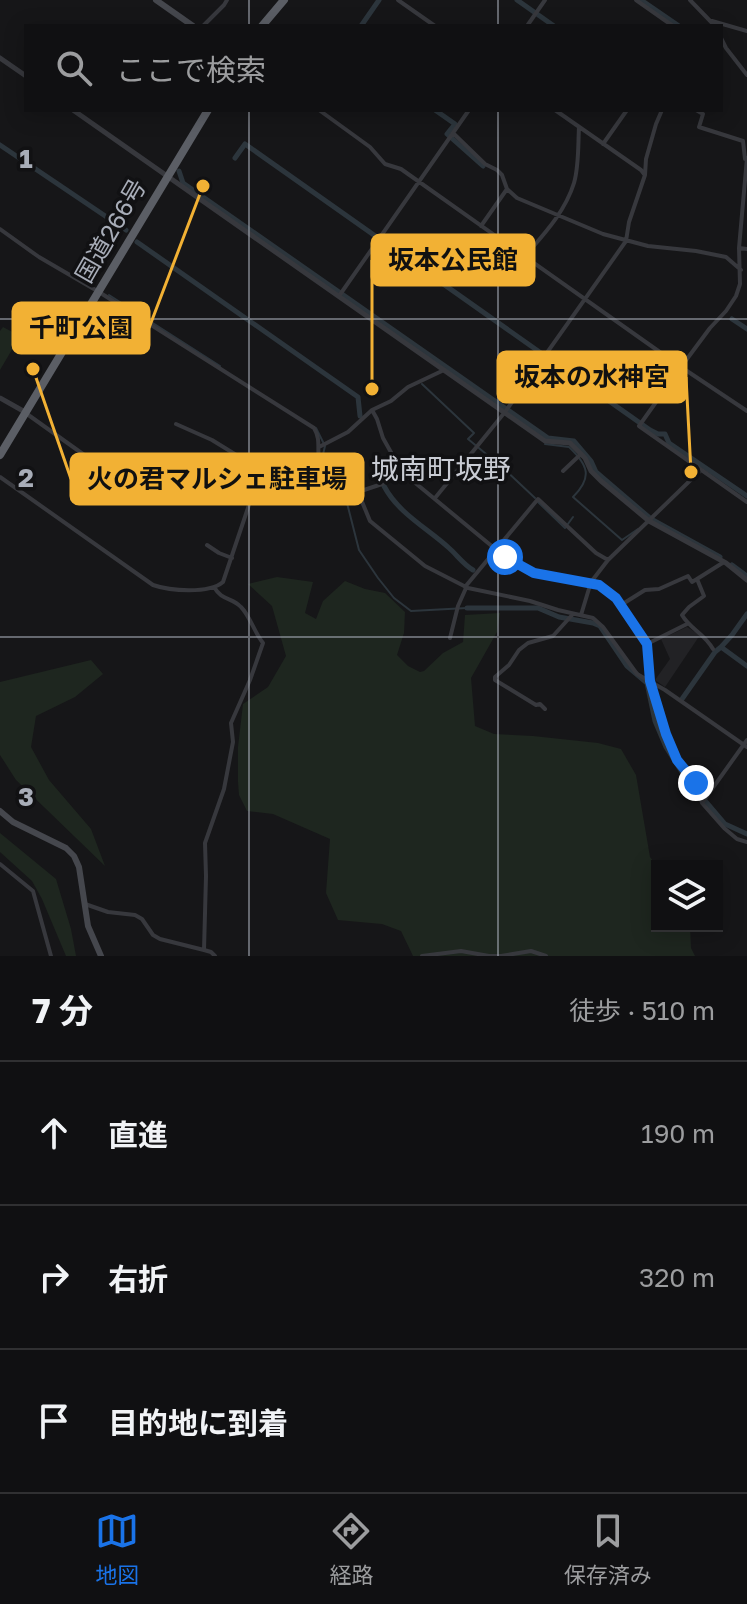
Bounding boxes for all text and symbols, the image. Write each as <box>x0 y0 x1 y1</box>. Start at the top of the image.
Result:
search box <box>24 24 723 112</box>
icon: search <box>52 46 96 90</box>
text: ここで検索 <box>116 52 266 88</box>
text: 1 <box>19 143 33 174</box>
street label: 国道266号 <box>68 173 151 287</box>
callout: 坂本公民館 <box>372 235 534 285</box>
text: 坂本公民館 <box>388 244 518 275</box>
callout: 千町公園 <box>13 303 149 353</box>
text: 千町公園 <box>29 312 133 343</box>
callout: 坂本の水神宮 <box>498 352 686 402</box>
text: 坂本の水神宮 <box>514 361 670 392</box>
district label: 城南町坂野 <box>371 452 511 485</box>
callout: 火の君マルシェ駐車場 <box>71 454 363 504</box>
text: 2 <box>18 462 34 493</box>
text: 火の君マルシェ駐車場 <box>87 463 347 494</box>
route start <box>487 539 523 575</box>
route end <box>678 765 714 801</box>
text: 3 <box>18 781 34 812</box>
map controls <box>651 860 723 932</box>
button: layers <box>651 860 723 932</box>
text: 7 分 <box>32 990 93 1030</box>
text: 徒歩 · 510 m <box>569 995 715 1026</box>
icon: ahead <box>32 1111 76 1155</box>
text: 直進 <box>108 1117 168 1153</box>
text: 190 m <box>641 1118 715 1149</box>
icon: right <box>32 1255 76 1299</box>
text: 右折 <box>108 1261 168 1297</box>
text: 320 m <box>639 1262 715 1293</box>
icon: arrive <box>32 1399 76 1443</box>
text: 目的地に到着 <box>108 1405 288 1441</box>
tab: 地図 <box>95 1509 139 1589</box>
tab: 経路 <box>329 1509 374 1589</box>
tab: 保存済み <box>564 1509 652 1589</box>

